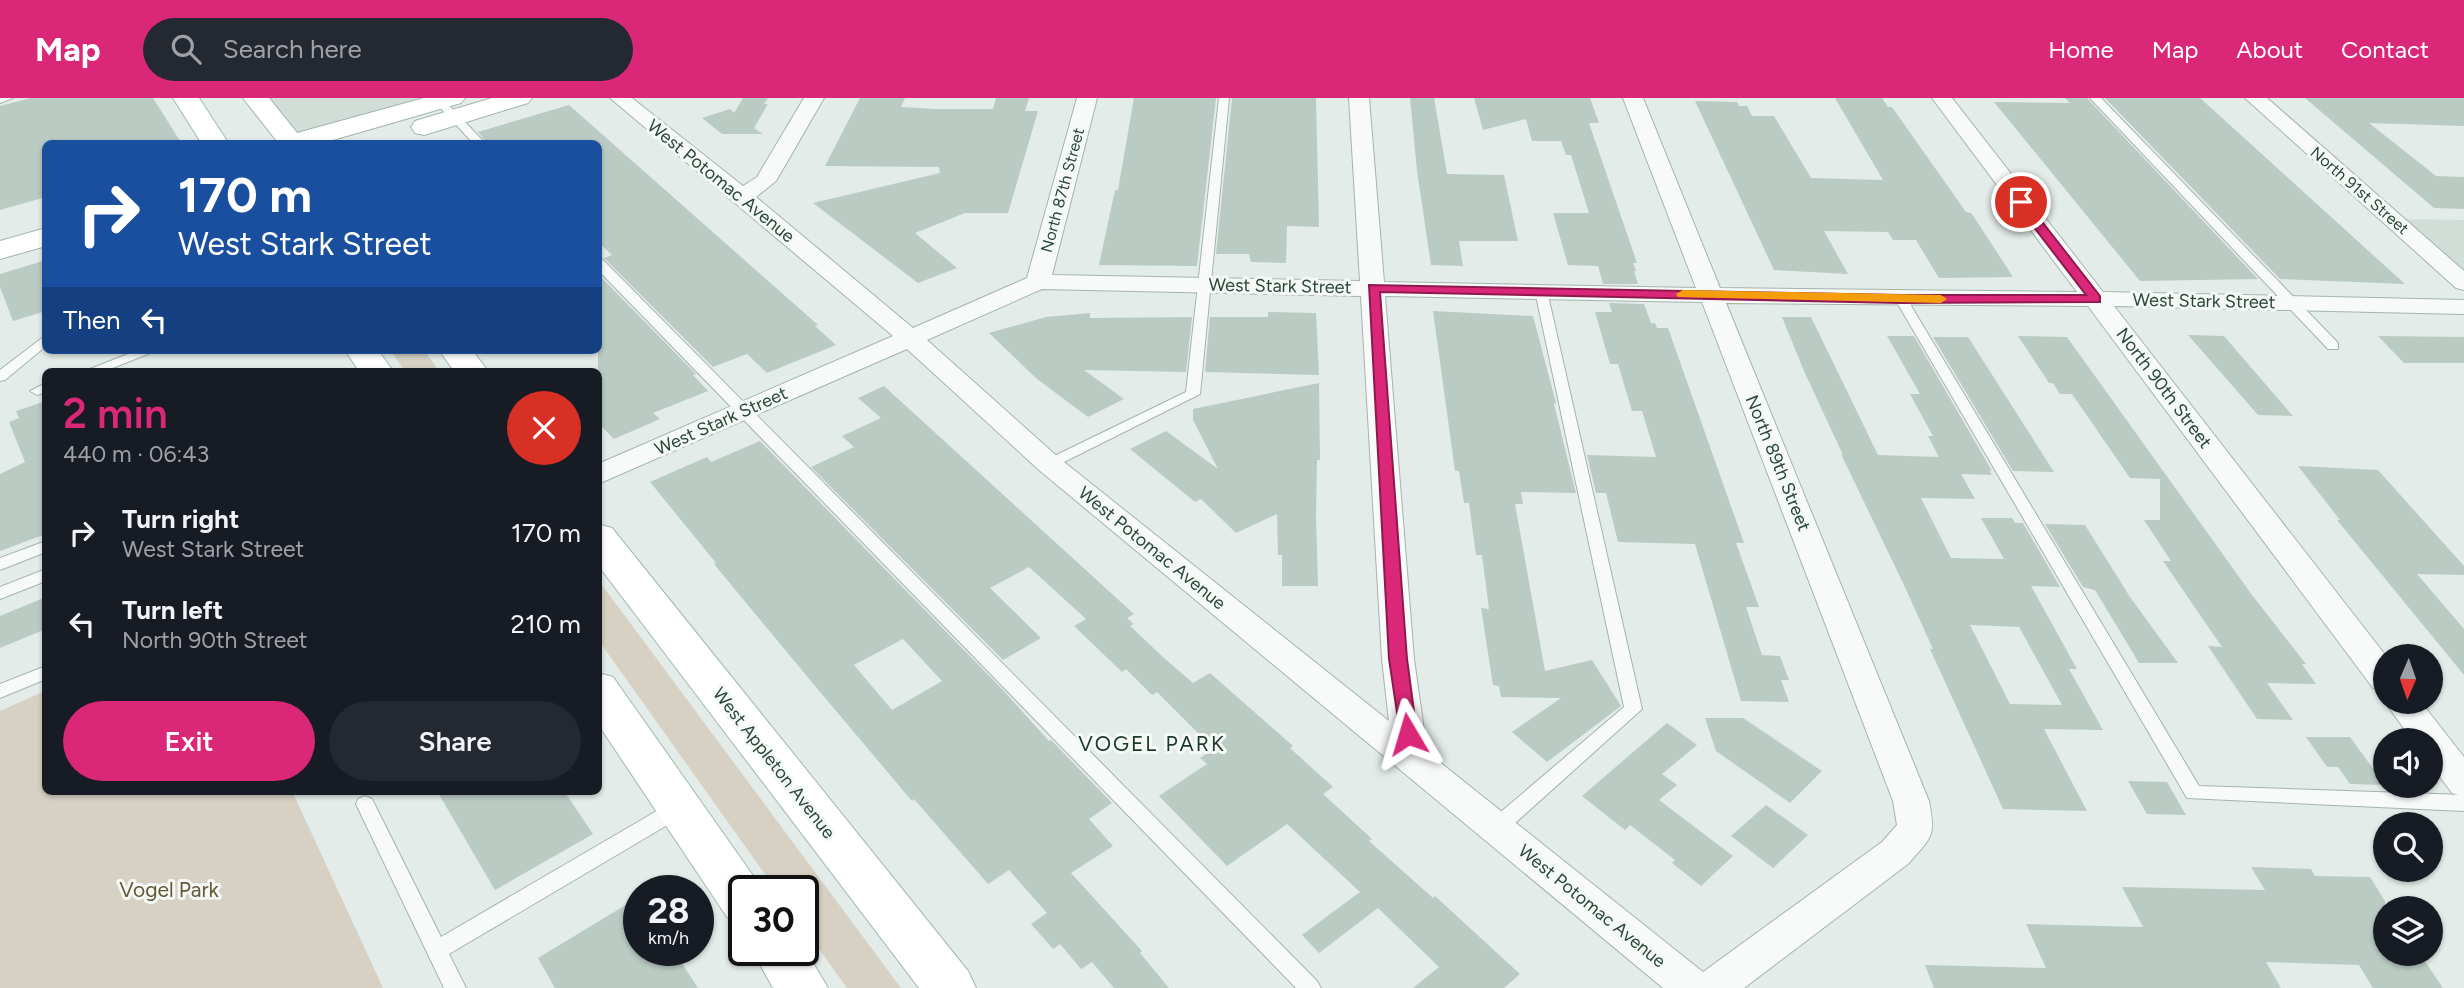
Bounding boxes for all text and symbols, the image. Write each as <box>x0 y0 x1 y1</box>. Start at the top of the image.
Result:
search box <box>143 18 633 81</box>
text: Map <box>35 30 101 69</box>
icon: search <box>167 30 205 68</box>
text: Search here <box>223 33 362 65</box>
text: Home <box>2048 35 2114 64</box>
text: Map <box>2152 35 2198 64</box>
text: About <box>2236 35 2303 64</box>
text: Contact <box>2341 35 2429 64</box>
street label: West Potomac Avenue <box>643 115 799 247</box>
street label: North 87th Street <box>1037 126 1088 254</box>
street label: North 91st Street <box>2307 143 2413 238</box>
text: 170 m <box>178 165 312 224</box>
icon: right <box>63 168 154 259</box>
pin <box>1991 172 2051 232</box>
icon: arrive <box>2002 183 2040 221</box>
text: West Stark Street <box>178 225 432 263</box>
street label: West Stark Street <box>1208 274 1352 298</box>
street label: West Stark Street <box>2132 289 2276 313</box>
icon: left <box>135 301 173 339</box>
text: Then <box>63 304 121 336</box>
street label: North 90th Street <box>2112 323 2217 453</box>
street label: West Stark Street <box>651 382 791 460</box>
text: 2 min <box>63 388 168 439</box>
button: close <box>507 391 581 465</box>
street label: North 89th Street <box>1741 392 1815 534</box>
text: 440 m · 06:43 <box>63 440 209 468</box>
street label: West Potomac Avenue <box>1074 482 1230 614</box>
text: Turn right <box>122 503 239 535</box>
icon: right <box>63 514 101 552</box>
text: 170 m <box>511 517 581 549</box>
text: West Stark Street <box>122 535 304 563</box>
text: Turn left <box>122 594 223 626</box>
icon: left <box>63 605 101 643</box>
text: 210 m <box>511 608 581 640</box>
text: North 90th Street <box>122 626 308 654</box>
north arrow <box>2373 644 2443 714</box>
map controls <box>2373 644 2443 966</box>
street label: West Appleton Avenue <box>708 683 840 843</box>
position arrow <box>1371 697 1445 771</box>
button: Exit <box>63 701 315 781</box>
button: Share <box>329 701 581 781</box>
button: sound <box>2373 728 2443 798</box>
district label: VOGEL PARK <box>1078 731 1226 756</box>
button: search <box>2373 812 2443 882</box>
street label: West Potomac Avenue <box>1514 840 1670 972</box>
speed limit sign: 30 <box>728 875 819 966</box>
park label: Vogel Park <box>119 877 220 902</box>
text: 28 <box>648 890 689 932</box>
button: layers <box>2373 896 2443 966</box>
text: km/h <box>648 927 689 949</box>

